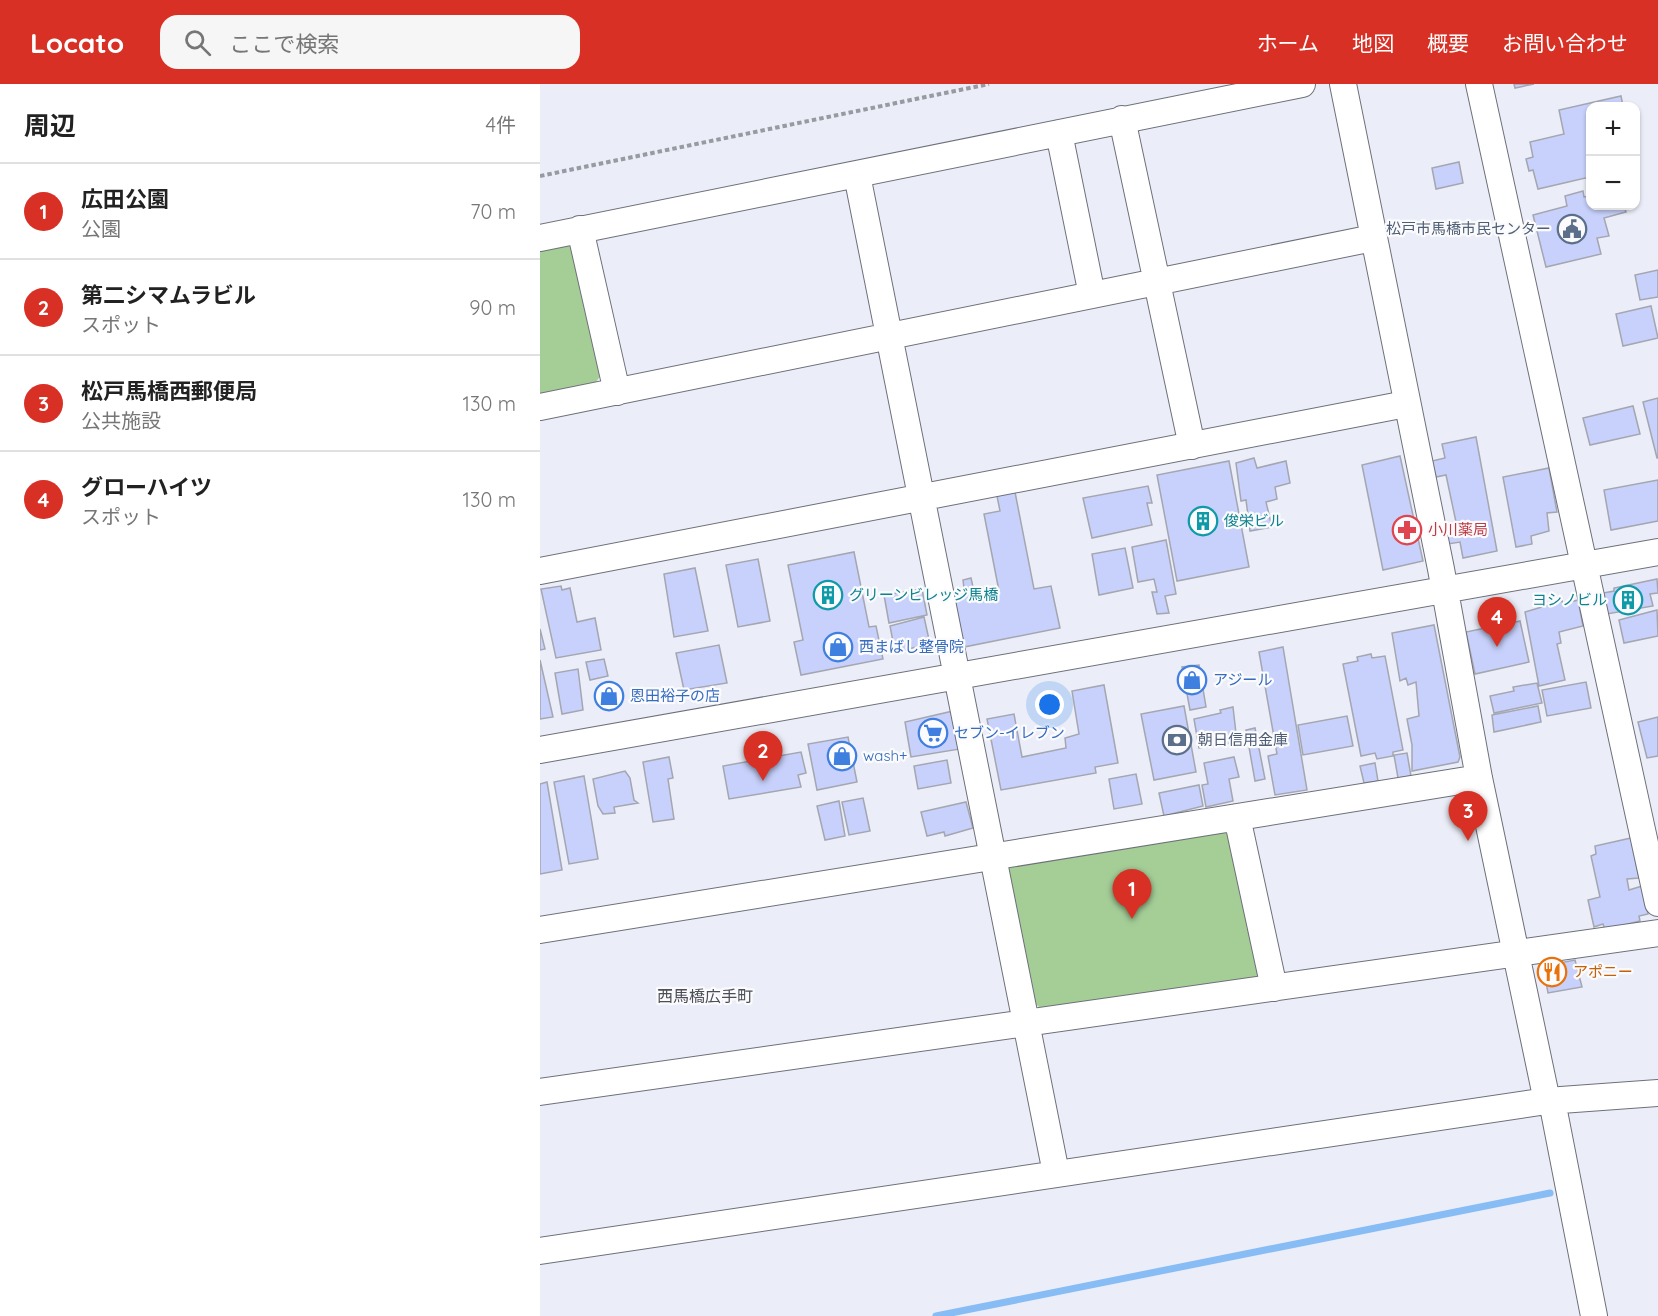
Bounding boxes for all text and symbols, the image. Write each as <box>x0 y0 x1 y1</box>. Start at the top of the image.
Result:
search box <box>160 15 580 69</box>
text: Locato <box>30 25 124 60</box>
icon: search <box>181 26 214 59</box>
text: ここで検索 <box>229 30 339 58</box>
text: ホーム <box>1257 30 1319 56</box>
text: 地図 <box>1352 30 1394 56</box>
text: 概要 <box>1427 30 1469 56</box>
text: お問い合わせ <box>1502 30 1628 56</box>
map controls <box>1586 102 1640 210</box>
button: + <box>1586 102 1640 156</box>
text: 周辺 <box>24 109 76 142</box>
text: 4件 <box>485 112 516 137</box>
button: − <box>1586 156 1640 210</box>
text: 広田公園 <box>81 185 169 213</box>
text: 1 <box>40 199 47 224</box>
text: 70 m <box>470 199 516 224</box>
public building icon: 松戸市馬橋市民センター <box>1556 213 1588 245</box>
text: 公園 <box>81 216 121 241</box>
place label: 松戸市馬橋市民センター <box>1386 219 1551 238</box>
text: 第二シマムラビル <box>81 281 256 309</box>
text: 2 <box>38 295 49 320</box>
text: 90 m <box>469 295 516 320</box>
text: スポット <box>81 312 161 337</box>
text: 松戸馬橋西郵便局 <box>81 377 257 405</box>
text: 3 <box>38 391 49 416</box>
text: 130 m <box>463 391 516 416</box>
text: 公共施設 <box>81 408 161 433</box>
text: グローハイツ <box>81 473 212 501</box>
text: 4 <box>38 487 49 512</box>
text: 130 m <box>463 487 516 512</box>
text: スポット <box>81 504 161 529</box>
building icon: 俊栄ビル <box>1187 505 1219 537</box>
place label: 俊栄ビル <box>1224 511 1284 530</box>
pharmacy icon: 小川薬局 <box>1391 514 1423 546</box>
place label: 小川薬局 <box>1428 520 1488 539</box>
building icon: グリーンビレッジ馬橋 <box>812 579 844 611</box>
building icon: ヨシノビル <box>1612 584 1644 616</box>
place label: グリーンビレッジ馬橋 <box>849 585 998 604</box>
place label: ヨシノビル <box>1532 590 1607 609</box>
pin: 4 <box>1478 598 1516 647</box>
shop icon: 西まばし整骨院 <box>822 631 854 663</box>
place label: 西まばし整骨院 <box>859 637 964 656</box>
shop icon: アジール <box>1176 664 1208 696</box>
place label: アジール <box>1213 670 1272 689</box>
shop icon: 恩田裕子の店 <box>593 680 625 712</box>
place label: 恩田裕子の店 <box>630 686 720 705</box>
your location <box>1035 690 1064 719</box>
supermarket icon: セブン-イレブン <box>917 717 949 749</box>
place label: セブン-イレブン <box>954 723 1065 742</box>
bank icon: 朝日信用金庫 <box>1161 724 1193 756</box>
place label: 朝日信用金庫 <box>1198 730 1288 749</box>
pin: 2 <box>744 732 782 781</box>
shop icon: wash+ <box>826 740 858 772</box>
place label: wash+ <box>863 746 907 765</box>
pin: 3 <box>1448 792 1488 841</box>
pin: 1 <box>1112 870 1152 919</box>
restaurant icon: アポニー <box>1536 956 1568 988</box>
place label: アポニー <box>1573 962 1633 981</box>
district label: 西馬橋広手町 <box>657 986 753 1006</box>

